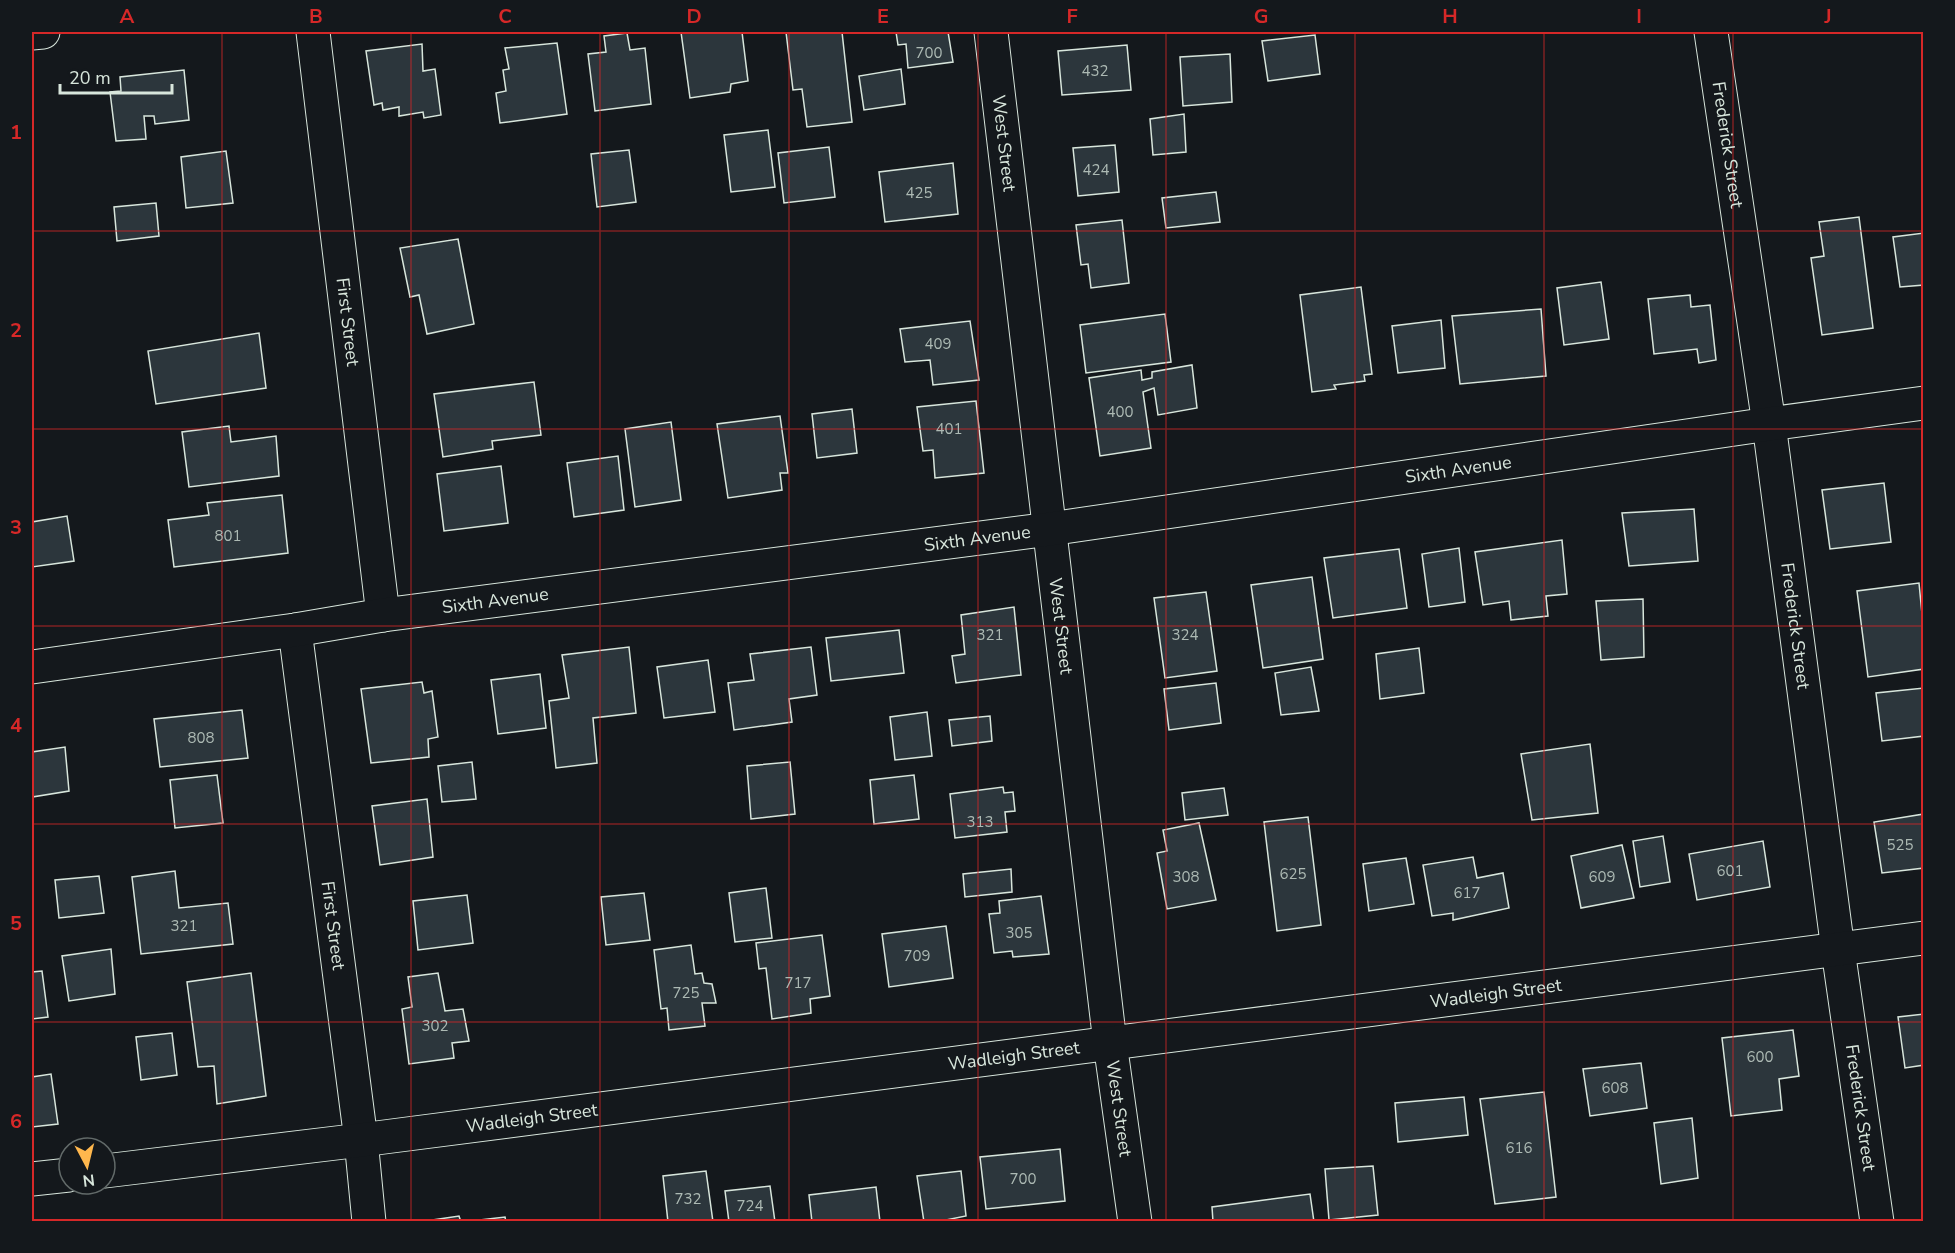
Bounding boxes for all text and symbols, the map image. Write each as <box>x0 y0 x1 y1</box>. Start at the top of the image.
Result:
text: A <box>120 3 135 30</box>
text: B <box>309 3 323 30</box>
text: C <box>498 3 512 30</box>
text: D <box>686 3 702 30</box>
text: E <box>877 3 889 30</box>
text: F <box>1066 3 1078 30</box>
text: G <box>1254 3 1268 30</box>
text: H <box>1442 3 1458 30</box>
text: I <box>1636 3 1642 30</box>
text: J <box>1823 3 1832 30</box>
house number: 700 <box>915 43 943 63</box>
scale bar <box>60 57 172 95</box>
house number: 432 <box>1081 61 1109 81</box>
text: 20 m <box>69 66 111 90</box>
street label: Frederick Street <box>1706 80 1749 210</box>
street label: West Street <box>987 94 1022 194</box>
text: 1 <box>10 119 22 146</box>
house number: 424 <box>1082 160 1110 180</box>
house number: 425 <box>905 183 933 203</box>
street label: First Street <box>331 276 365 368</box>
text: 2 <box>10 317 22 344</box>
house number: 409 <box>924 334 952 354</box>
house number: 400 <box>1106 402 1134 422</box>
house number: 401 <box>935 419 963 439</box>
street label: Sixth Avenue <box>1404 450 1513 489</box>
text: 3 <box>10 514 22 541</box>
street label: Sixth Avenue <box>923 520 1032 557</box>
house number: 801 <box>214 526 242 546</box>
street label: Frederick Street <box>1775 561 1816 691</box>
street label: West Street <box>1043 576 1079 676</box>
street label: Sixth Avenue <box>441 582 550 619</box>
house number: 321 <box>976 625 1004 645</box>
house number: 324 <box>1171 625 1199 645</box>
text: 4 <box>10 712 22 739</box>
house number: 808 <box>187 728 215 748</box>
house number: 313 <box>966 812 994 832</box>
house number: 525 <box>1886 835 1914 855</box>
house number: 601 <box>1716 861 1744 881</box>
house number: 625 <box>1279 864 1307 884</box>
house number: 308 <box>1172 867 1200 887</box>
house number: 609 <box>1588 867 1616 887</box>
street label: First Street <box>316 880 351 972</box>
house number: 617 <box>1453 883 1481 903</box>
text: 5 <box>10 910 22 937</box>
house number: 321 <box>170 916 198 936</box>
house number: 305 <box>1005 923 1033 943</box>
house number: 709 <box>903 946 931 966</box>
house number: 717 <box>784 973 812 993</box>
street label: Wadleigh Street <box>1428 973 1564 1014</box>
house number: 725 <box>672 983 700 1003</box>
house number: 302 <box>421 1016 449 1036</box>
street label: Wadleigh Street <box>946 1035 1082 1076</box>
street label: Frederick Street <box>1840 1043 1882 1173</box>
house number: 600 <box>1746 1047 1774 1067</box>
street label: West Street <box>1101 1059 1138 1159</box>
house number: 608 <box>1601 1078 1629 1098</box>
street label: Wadleigh Street <box>464 1097 600 1138</box>
text: 6 <box>10 1108 22 1135</box>
north arrow <box>57 1136 117 1196</box>
house number: 616 <box>1505 1138 1533 1158</box>
text: N <box>81 1168 96 1192</box>
house number: 700 <box>1009 1169 1037 1189</box>
house number: 732 <box>674 1189 702 1209</box>
house number: 724 <box>736 1196 764 1216</box>

